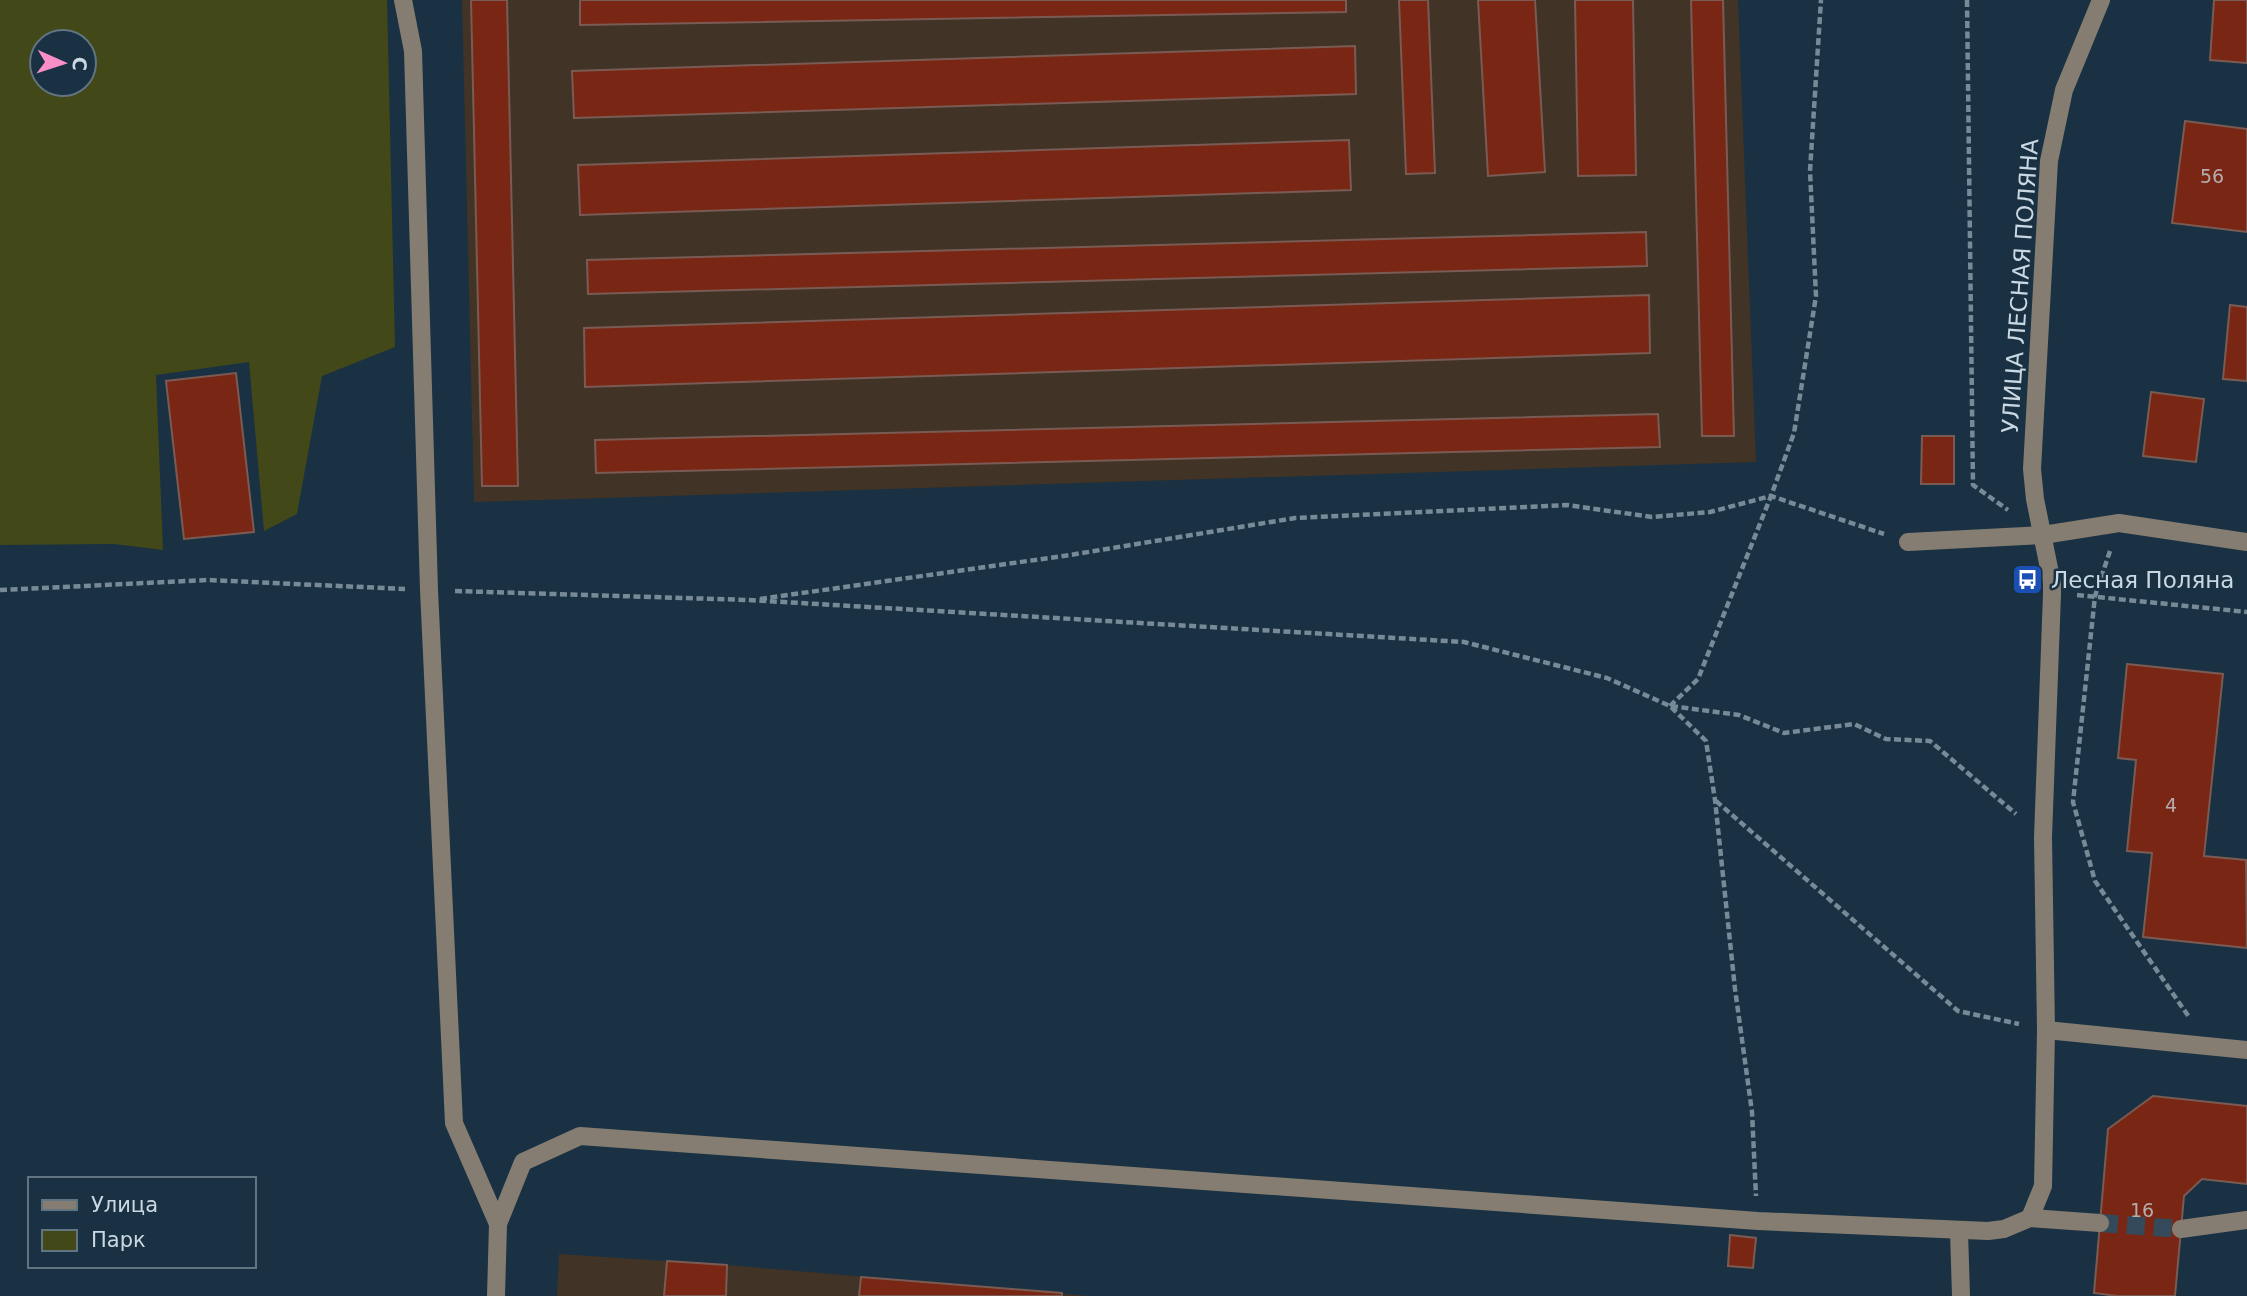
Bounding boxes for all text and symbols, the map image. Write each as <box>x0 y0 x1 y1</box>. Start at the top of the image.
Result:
north arrow <box>28 28 98 98</box>
text: С <box>69 56 91 71</box>
street label: УЛИЦА ЛЕСНАЯ ПОЛЯНА <box>1997 138 2043 434</box>
house number: 56 <box>2200 165 2224 187</box>
bus stop icon: Лесная Поляна <box>2011 563 2045 597</box>
place label: Лесная Поляна <box>2051 567 2234 593</box>
house number: 4 <box>2165 794 2177 816</box>
legend <box>28 1177 256 1268</box>
text: Улица <box>91 1193 158 1217</box>
house number: 16 <box>2130 1199 2154 1221</box>
text: Парк <box>91 1228 146 1252</box>

